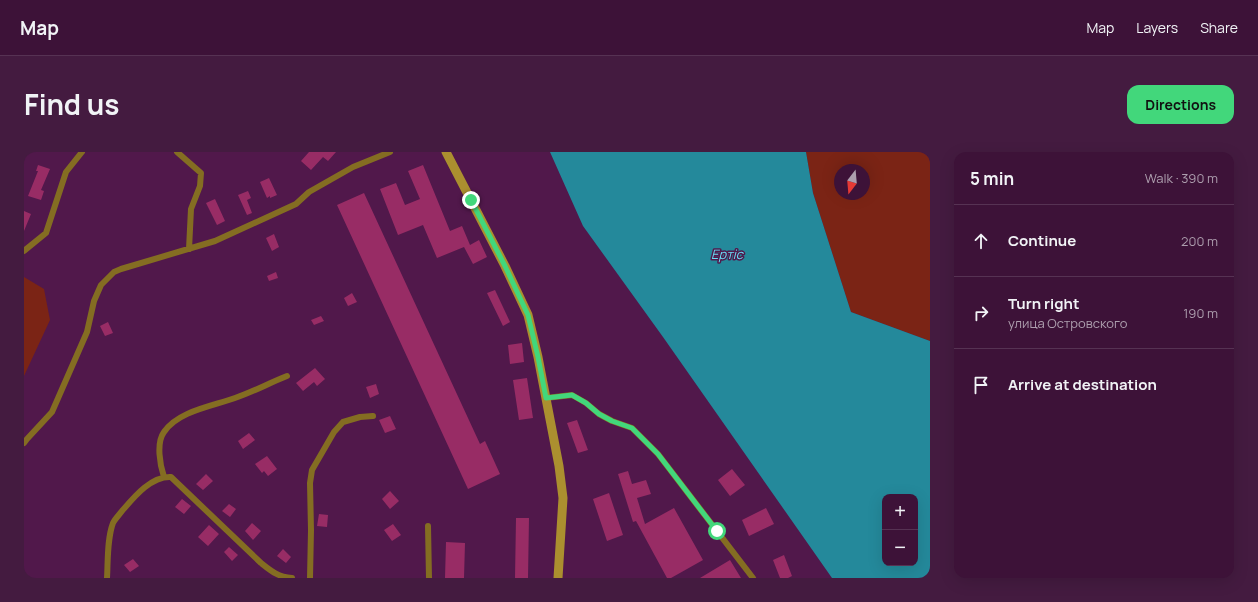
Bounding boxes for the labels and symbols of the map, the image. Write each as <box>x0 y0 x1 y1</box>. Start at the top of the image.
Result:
north arrow <box>834 164 870 200</box>
route end <box>462 191 480 209</box>
water label: Ертіс <box>711 245 745 263</box>
route start <box>708 522 726 540</box>

